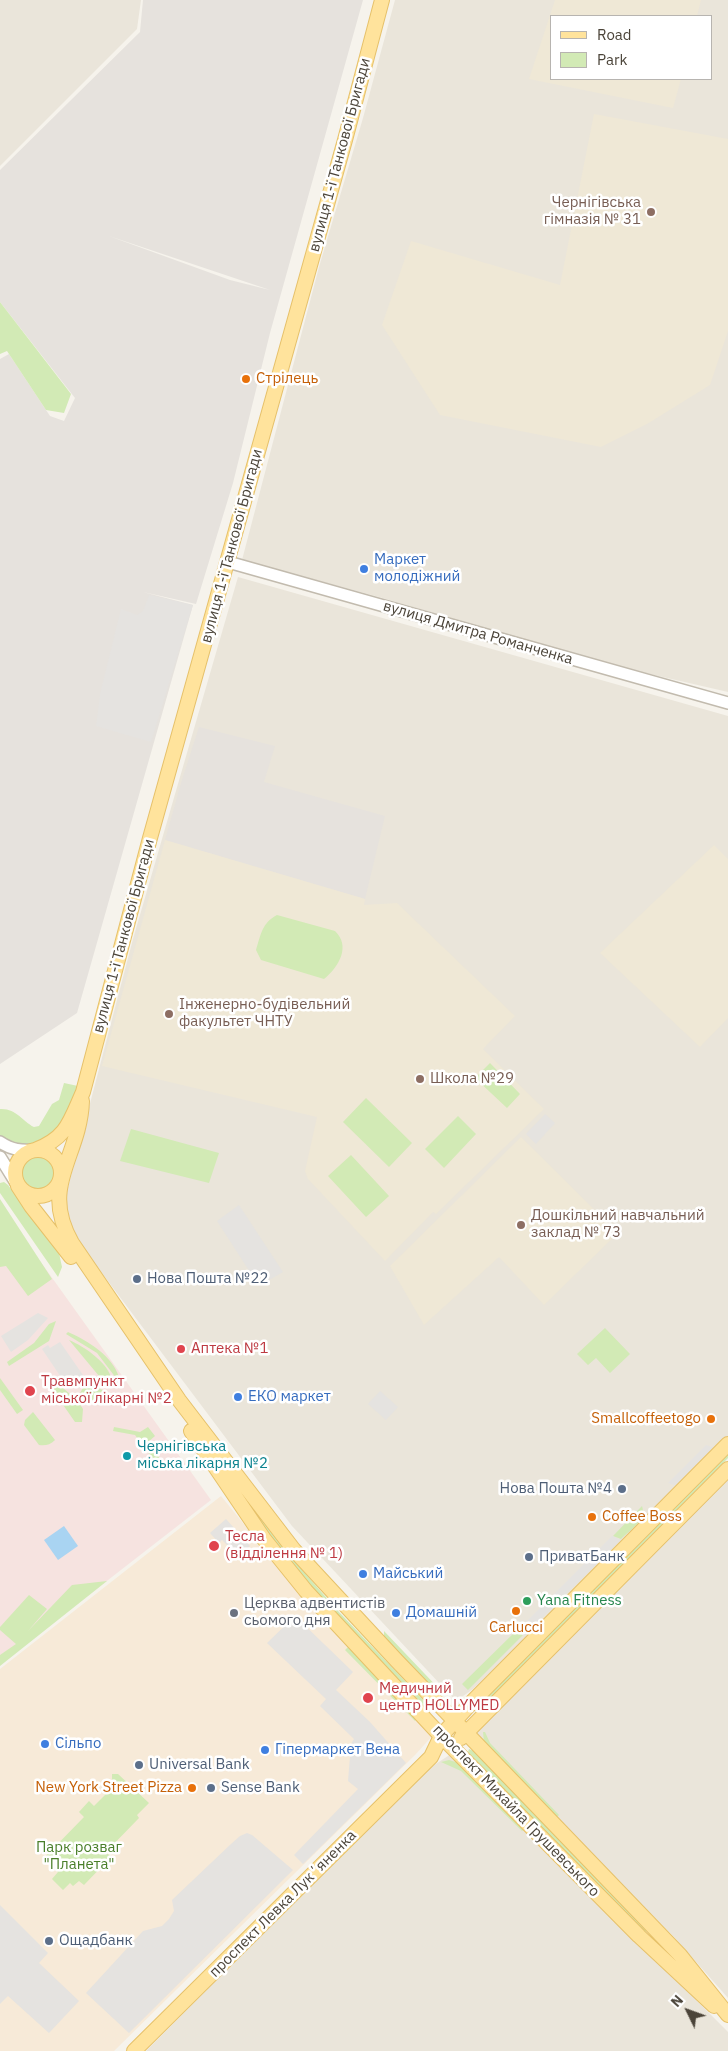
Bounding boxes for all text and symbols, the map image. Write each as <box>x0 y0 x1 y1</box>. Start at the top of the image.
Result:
legend <box>550 15 713 80</box>
text: Road <box>597 25 632 44</box>
text: Park <box>597 50 627 69</box>
street label: вулиця 1-ї Танкової Бригади <box>305 56 375 254</box>
place label: Чернігівська гімназія № 31 <box>544 194 641 229</box>
marker: Чернігівська гімназія № 31 <box>645 206 657 218</box>
place label: Стрілець <box>256 370 318 388</box>
marker: Стрілець <box>240 373 252 385</box>
street label: вулиця 1-ї Танкової Бригади <box>197 447 267 645</box>
place label: Маркет молодіжний <box>374 551 460 586</box>
marker: Маркет молодіжний <box>358 563 370 575</box>
street label: вулиця Дмитра Романченка <box>381 597 575 669</box>
street label: вулиця 1-ї Танкової Бригади <box>89 837 159 1035</box>
place label: Інженерно-будівельний факультет ЧНТУ <box>179 996 350 1031</box>
marker: Інженерно-будівельний факультет ЧНТУ <box>163 1008 175 1020</box>
place label: Школа №29 <box>430 1070 514 1088</box>
marker: Школа №29 <box>414 1073 426 1085</box>
place label: Дошкільний навчальний заклад № 73 <box>531 1207 705 1242</box>
marker: Дошкільний навчальний заклад № 73 <box>515 1219 527 1231</box>
place label: Нова Пошта №22 <box>147 1270 268 1288</box>
marker: Нова Пошта №22 <box>131 1273 143 1285</box>
place label: Аптека №1 <box>191 1340 268 1358</box>
marker: Аптека №1 <box>175 1343 187 1355</box>
place label: Травмпункт міської лікарні №2 <box>41 1373 172 1408</box>
marker: Травмпункт міської лікарні №2 <box>23 1384 37 1398</box>
place label: ЕКО маркет <box>248 1388 331 1406</box>
marker: ЕКО маркет <box>232 1391 244 1403</box>
place label: Smallcoffeetogo <box>591 1410 701 1428</box>
marker: Smallcoffeetogo <box>705 1413 717 1425</box>
place label: Чернігівська міська лікарня №2 <box>137 1438 268 1473</box>
marker: Чернігівська міська лікарня №2 <box>121 1450 133 1462</box>
place label: Нова Пошта №4 <box>500 1480 612 1498</box>
marker: Нова Пошта №4 <box>616 1483 628 1495</box>
place label: Coffee Boss <box>602 1508 682 1526</box>
marker: Coffee Boss <box>586 1511 598 1523</box>
place label: Тесла (відділення № 1) <box>225 1528 343 1563</box>
marker: Тесла (відділення № 1) <box>207 1539 221 1553</box>
place label: ПриватБанк <box>539 1548 625 1566</box>
marker: ПриватБанк <box>523 1551 535 1563</box>
place label: Майський <box>373 1565 443 1583</box>
marker: Майський <box>357 1568 369 1580</box>
place label: Yana Fitness <box>537 1592 622 1610</box>
place label: Церква адвентистів сьомого дня <box>244 1595 385 1630</box>
marker: Yana Fitness <box>521 1595 533 1607</box>
place label: Домашній <box>406 1604 477 1622</box>
marker: Carlucci <box>510 1605 522 1617</box>
marker: Церква адвентистів сьомого дня <box>228 1607 240 1619</box>
marker: Домашній <box>390 1607 402 1619</box>
place label: Carlucci <box>489 1619 543 1637</box>
place label: Медичний центр HOLLYMED <box>379 1680 499 1715</box>
marker: Медичний центр HOLLYMED <box>361 1691 375 1705</box>
street label: проспект Михайла Грушевського <box>429 1721 603 1901</box>
place label: Сільпо <box>55 1735 101 1753</box>
marker: Сільпо <box>39 1738 51 1750</box>
place label: Гіпермаркет Вена <box>275 1741 400 1759</box>
marker: Гіпермаркет Вена <box>259 1744 271 1756</box>
place label: Universal Bank <box>149 1756 250 1774</box>
marker: Universal Bank <box>133 1759 145 1771</box>
place label: New York Street Pizza <box>35 1779 182 1797</box>
place label: Sense Bank <box>221 1779 300 1797</box>
marker: New York Street Pizza <box>186 1782 198 1794</box>
marker: Sense Bank <box>205 1782 217 1794</box>
street label: проспект Левка Лукʼяненка <box>206 1827 360 1981</box>
park label: Парк розваг "Планета" <box>36 1839 122 1874</box>
place label: Ощадбанк <box>59 1932 133 1950</box>
marker: Ощадбанк <box>43 1935 55 1947</box>
north arrow <box>663 1986 713 2036</box>
text: N <box>667 1991 687 2011</box>

